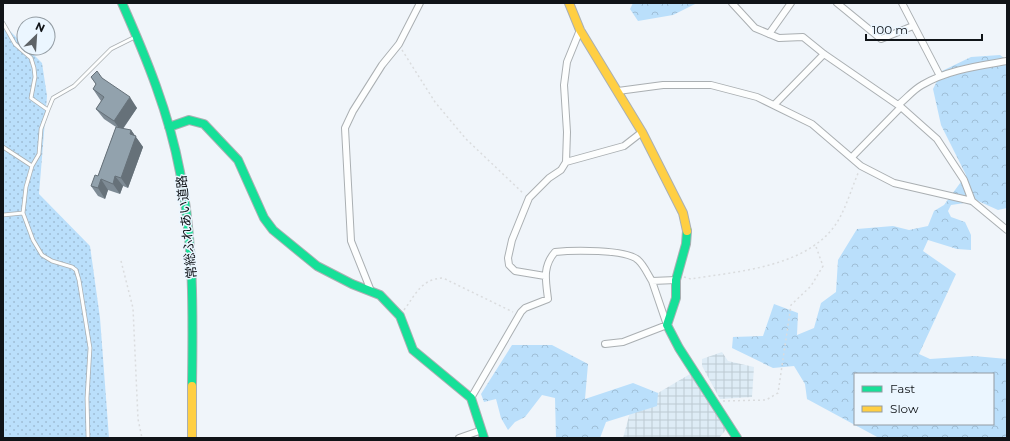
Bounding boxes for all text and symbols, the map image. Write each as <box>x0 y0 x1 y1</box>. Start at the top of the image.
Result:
north arrow <box>16 16 56 56</box>
scale bar <box>866 16 982 42</box>
text: N <box>33 19 47 35</box>
text: 100 m <box>872 22 908 37</box>
street label: 常総ふれあい道路 <box>173 174 199 280</box>
legend <box>854 373 994 425</box>
text: Fast <box>890 381 915 396</box>
text: Slow <box>890 401 919 416</box>

